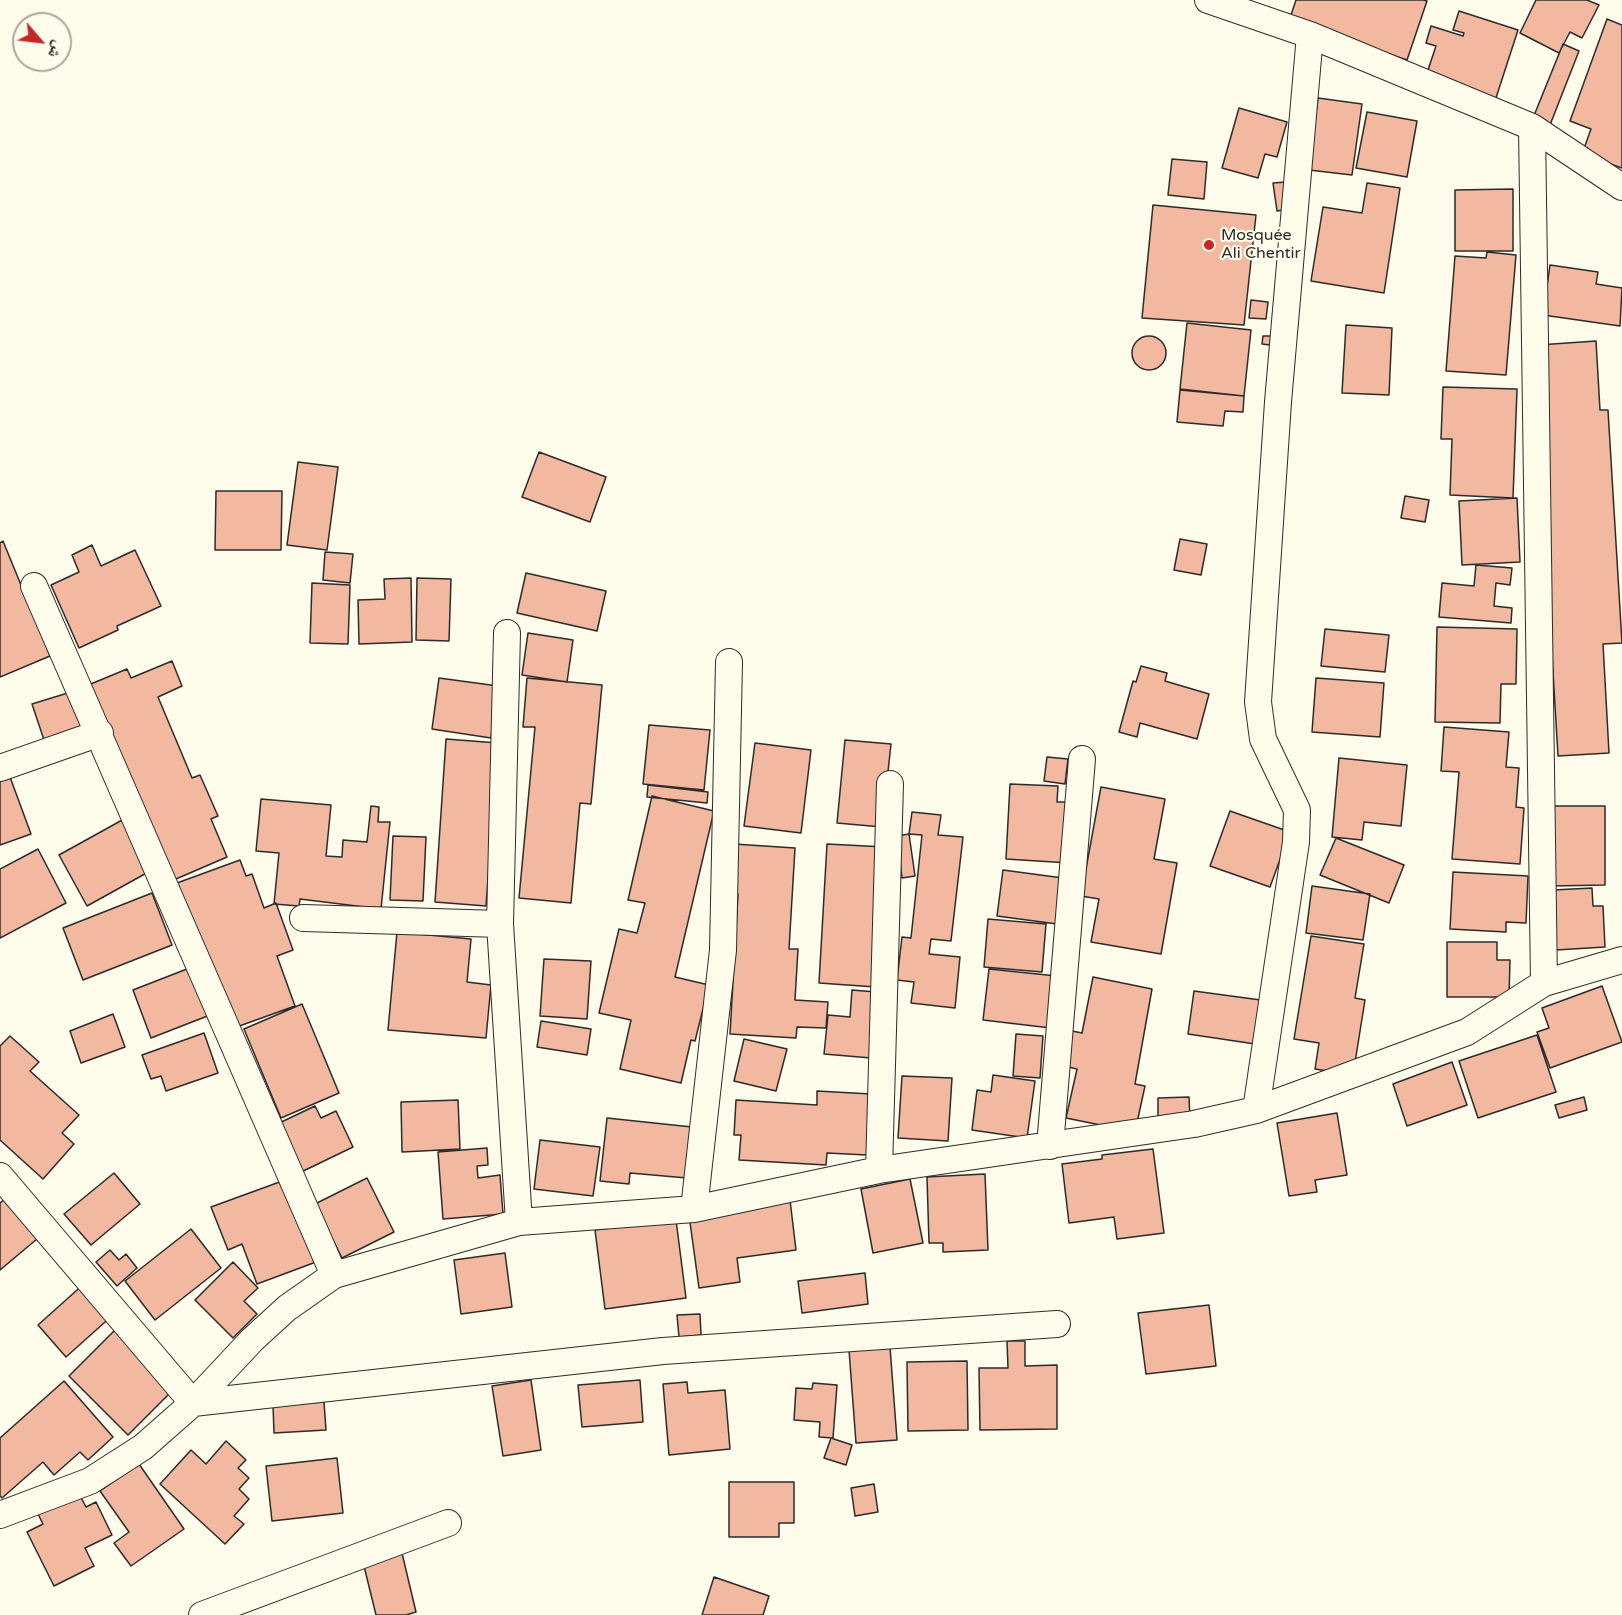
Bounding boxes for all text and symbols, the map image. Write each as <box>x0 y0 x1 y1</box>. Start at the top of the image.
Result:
north arrow <box>12 12 72 72</box>
text: ش <box>43 37 69 62</box>
place label: Mosquée Ali Chentir <box>1221 226 1301 264</box>
marker: Mosquée Ali Chentir <box>1202 238 1216 252</box>

